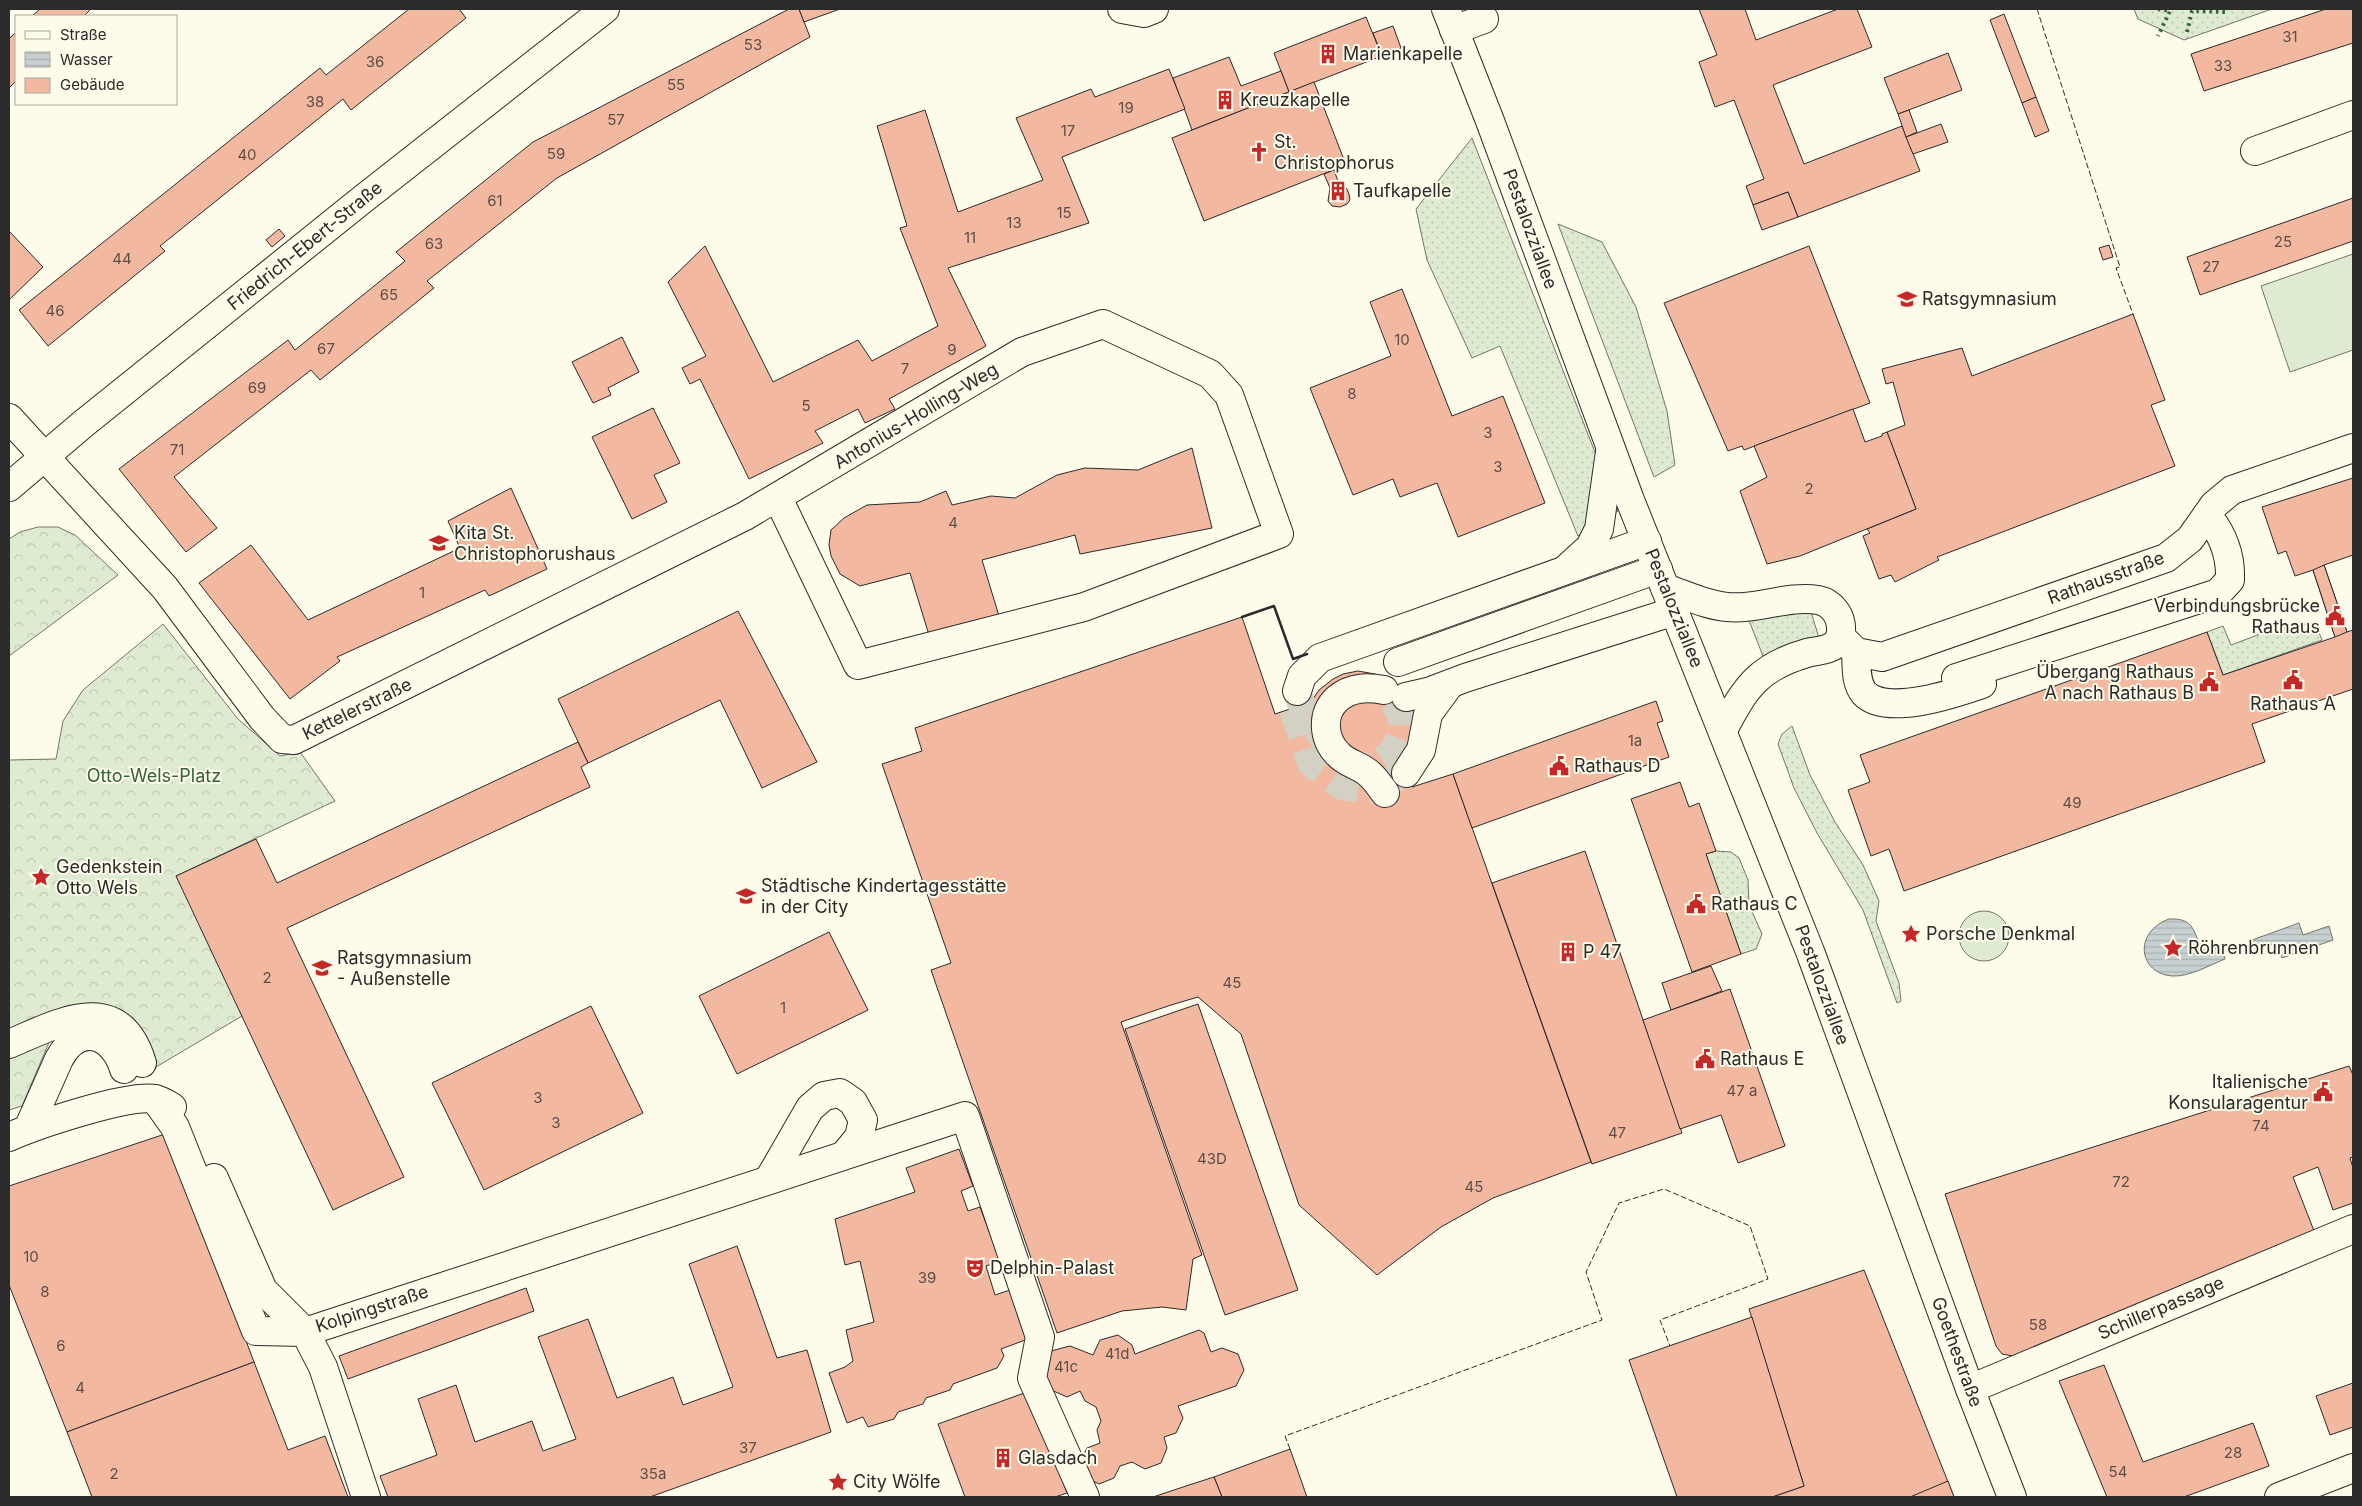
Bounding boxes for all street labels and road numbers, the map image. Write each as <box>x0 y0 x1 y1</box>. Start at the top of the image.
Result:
street label: Pestalozziallee <box>1499 166 1562 292</box>
street label: Friedrich-Ebert-Straße <box>223 177 386 314</box>
street label: Antonius-Holling-Weg <box>830 358 1002 473</box>
street label: Pestalozziallee <box>1641 545 1708 670</box>
street label: Rathausstraße <box>2045 547 2167 608</box>
street label: Kettelerstraße <box>299 673 415 744</box>
street label: Pestalozziallee <box>1791 922 1854 1048</box>
street label: Schillerpassage <box>2095 1271 2227 1344</box>
street label: Kolpingstraße <box>313 1280 431 1337</box>
street label: Goethestraße <box>1928 1294 1987 1410</box>

